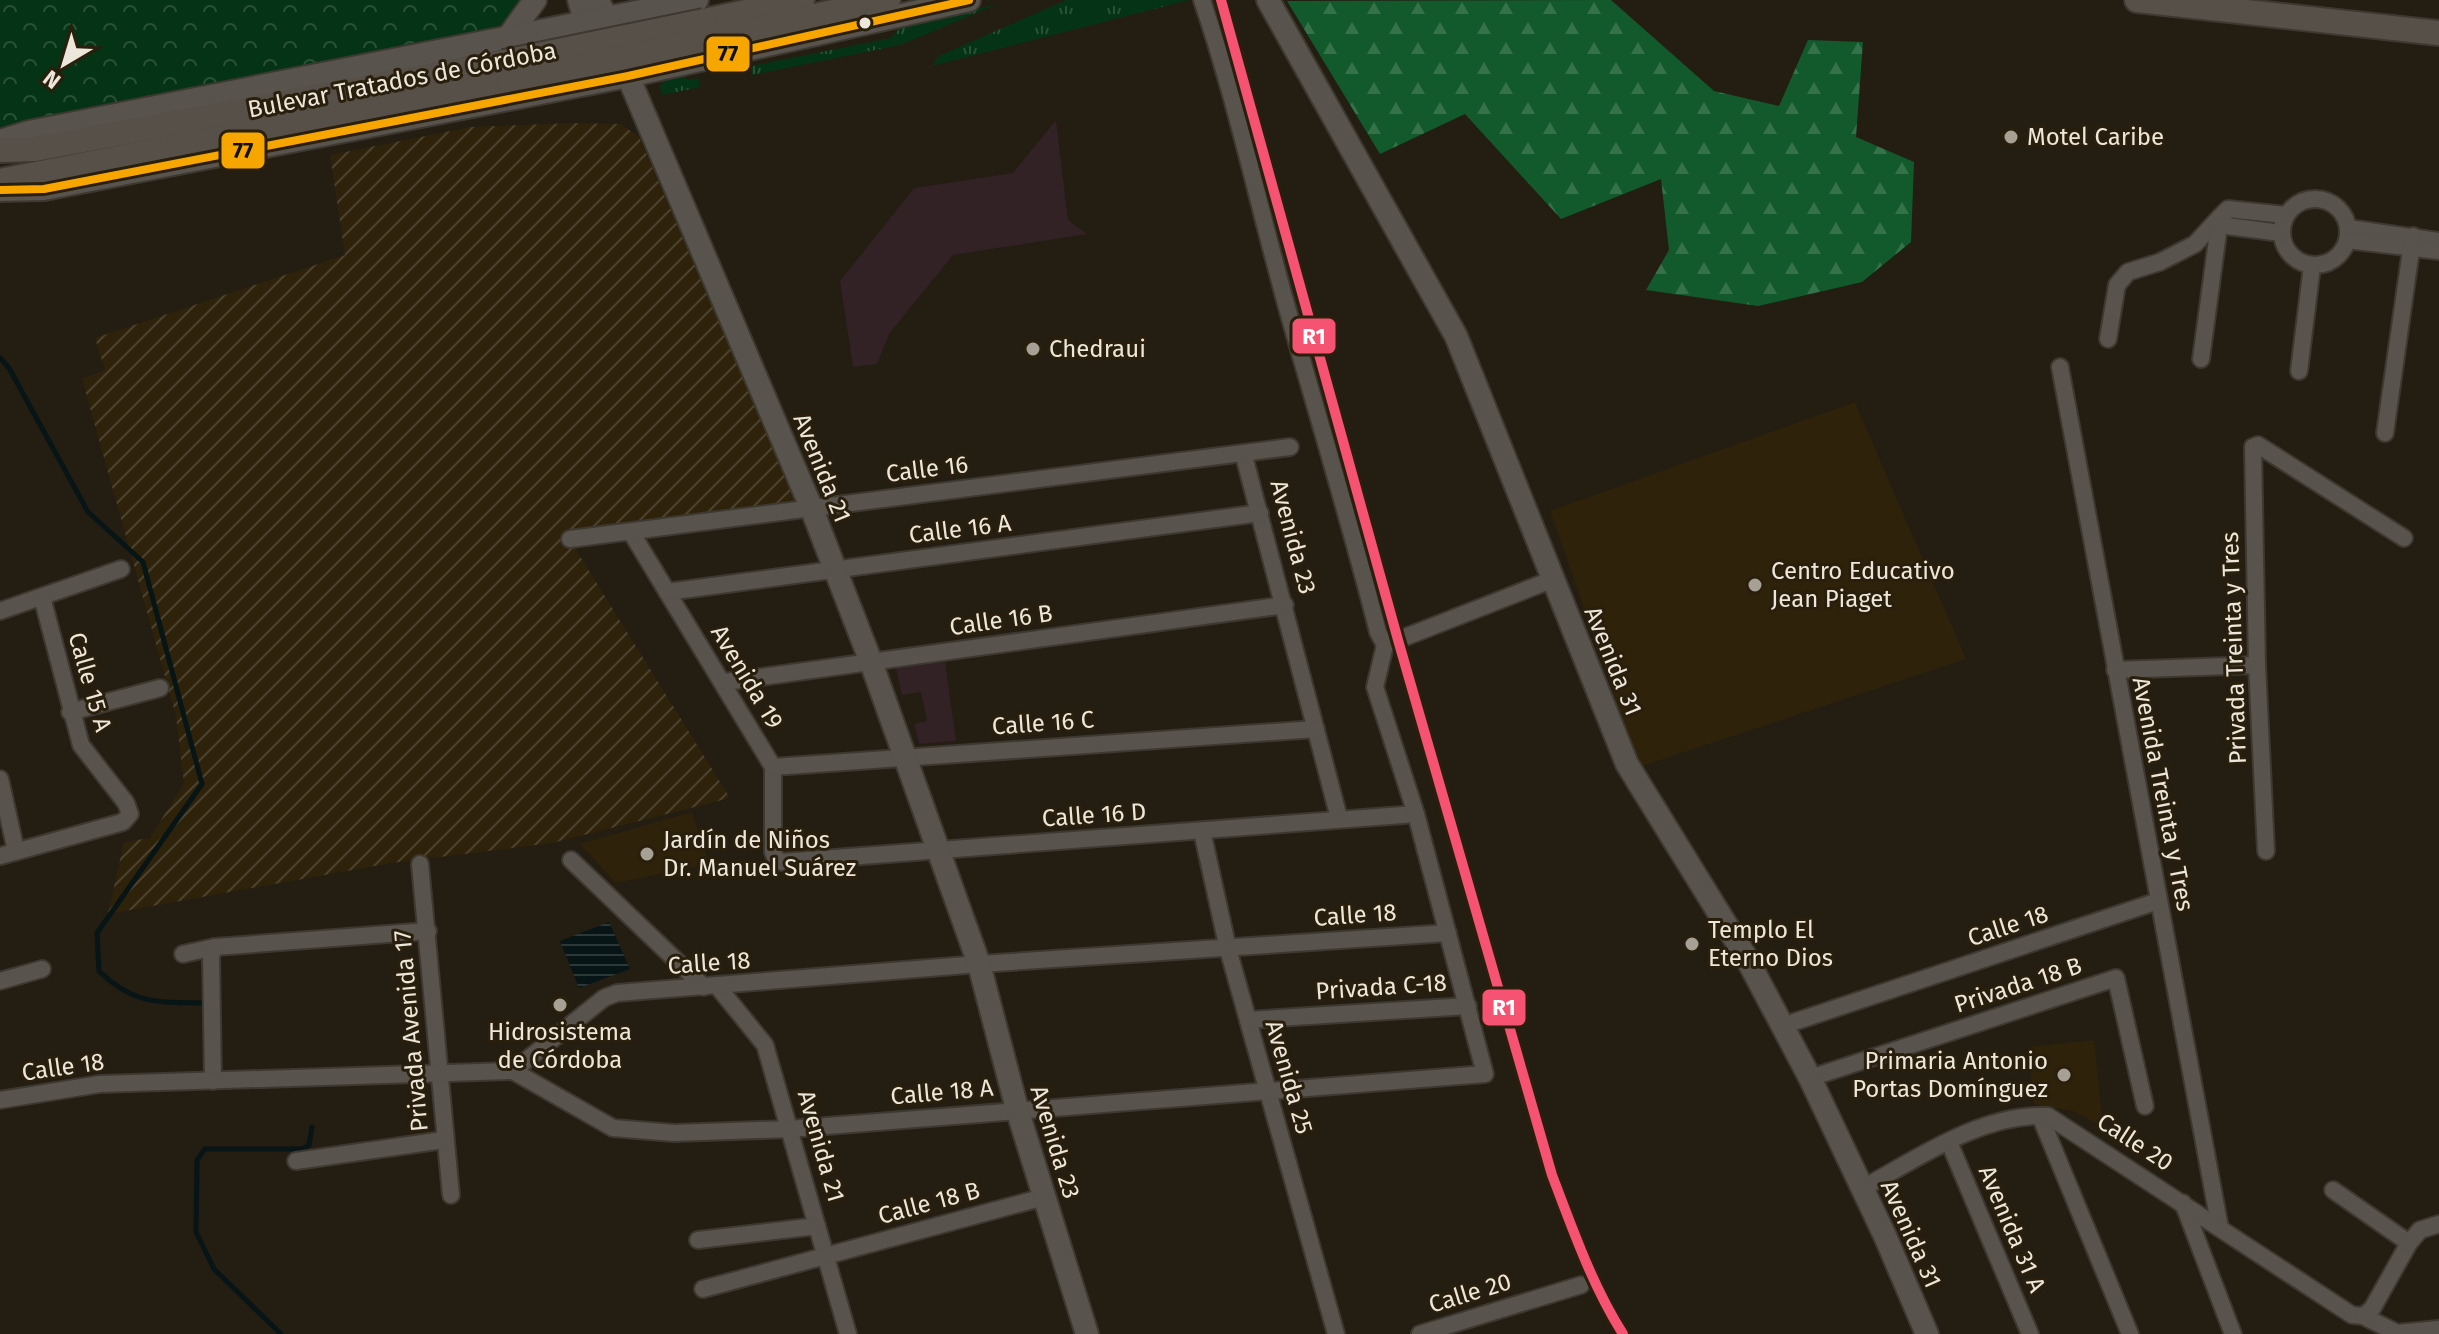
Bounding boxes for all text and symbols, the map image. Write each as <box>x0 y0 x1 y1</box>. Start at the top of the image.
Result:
unlabelled marker <box>857 15 873 31</box>
north arrow <box>24 24 104 104</box>
line badge: 77 <box>705 35 751 73</box>
street label: Bulevar Tratados de Córdoba <box>245 36 559 124</box>
text: 77 <box>718 40 738 67</box>
text: N <box>38 64 66 94</box>
place label: Motel Caribe <box>2027 123 2164 151</box>
marker: Motel Caribe <box>2002 128 2020 146</box>
line badge: 77 <box>220 131 266 170</box>
text: 77 <box>233 137 253 164</box>
line badge: R1 <box>1291 317 1337 355</box>
text: R1 <box>1302 323 1326 350</box>
place label: Chedraui <box>1049 335 1146 363</box>
marker: Chedraui <box>1024 340 1042 358</box>
street label: Avenida 21 <box>788 410 856 526</box>
street label: Calle 16 <box>884 450 970 488</box>
street label: Avenida 23 <box>1264 477 1322 597</box>
street label: Calle 16 A <box>907 509 1013 549</box>
street label: Privada Treinta y Tres <box>2216 531 2252 765</box>
place label: Centro Educativo Jean Piaget <box>1771 557 1955 613</box>
marker: Centro Educativo Jean Piaget <box>1746 576 1764 594</box>
street label: Calle 16 B <box>948 599 1054 641</box>
street label: Avenida 31 <box>1578 602 1648 720</box>
street label: Avenida 19 <box>705 620 789 734</box>
street label: Calle 15 A <box>62 629 118 735</box>
street label: Avenida Treinta y Tres <box>2127 675 2199 913</box>
street label: Calle 16 C <box>991 705 1095 741</box>
street label: Calle 16 D <box>1041 797 1147 833</box>
place label: Jardín de Niños Dr. Manuel Suárez <box>663 826 856 882</box>
marker: Jardín de Niños Dr. Manuel Suárez <box>638 845 656 863</box>
street label: Calle 18 <box>1313 898 1397 932</box>
street label: Calle 18 <box>1964 900 2052 952</box>
place label: Templo El Eterno Dios <box>1708 916 1833 972</box>
street label: Privada Avenida 17 <box>388 929 434 1133</box>
marker: Templo El Eterno Dios <box>1683 935 1701 953</box>
street label: Calle 18 <box>667 946 751 980</box>
street label: Privada 18 B <box>1951 951 2085 1019</box>
street label: Privada C-18 <box>1315 968 1447 1006</box>
line badge: R1 <box>1481 988 1527 1027</box>
text: R1 <box>1492 994 1516 1021</box>
marker: Hidrosistema de Córdoba <box>551 996 569 1014</box>
street label: Avenida 25 <box>1259 1017 1319 1137</box>
place label: Hidrosistema de Córdoba <box>488 1018 632 1074</box>
street label: Calle 18 <box>20 1047 106 1087</box>
place label: Primaria Antonio Portas Domínguez <box>1852 1047 2048 1103</box>
marker: Primaria Antonio Portas Domínguez <box>2055 1066 2073 1084</box>
street label: Calle 18 A <box>889 1074 995 1110</box>
street label: Avenida 23 <box>1025 1082 1085 1202</box>
street label: Avenida 21 <box>792 1087 850 1205</box>
street label: Calle 20 <box>2092 1107 2178 1177</box>
street label: Avenida 31 A <box>1973 1161 2051 1297</box>
street label: Calle 18 B <box>875 1176 983 1230</box>
street label: Avenida 31 <box>1875 1176 1947 1292</box>
street label: Calle 20 <box>1425 1267 1515 1319</box>

